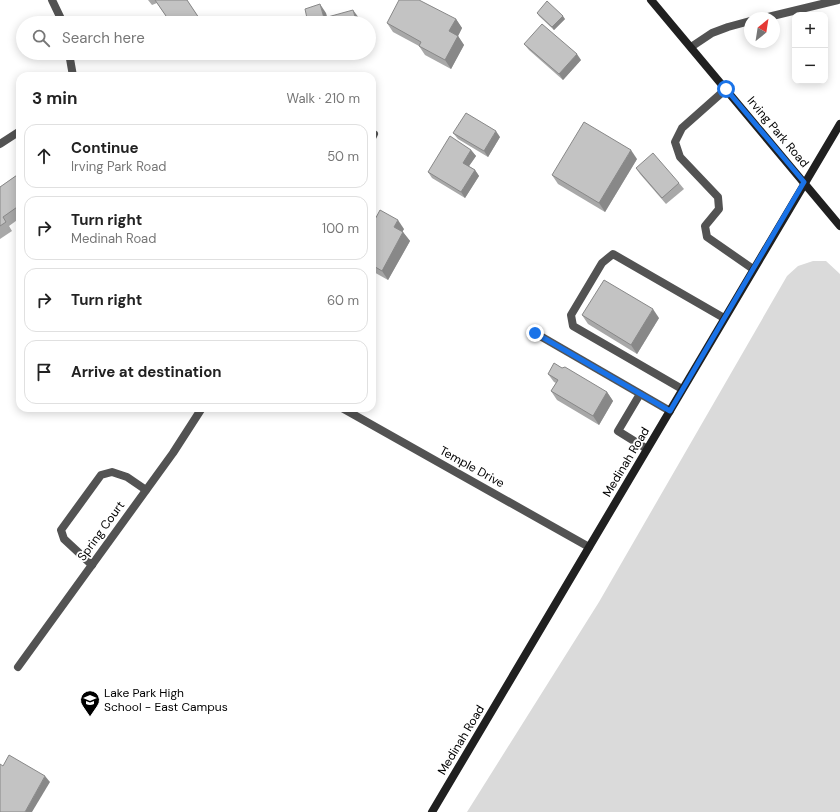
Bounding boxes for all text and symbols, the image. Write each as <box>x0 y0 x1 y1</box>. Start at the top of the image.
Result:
north arrow <box>744 12 780 48</box>
map controls <box>792 12 828 84</box>
button: + <box>792 12 828 48</box>
search box <box>16 16 376 60</box>
icon: search <box>30 27 52 49</box>
text: Search here <box>62 28 145 48</box>
button: − <box>792 48 828 84</box>
route start <box>717 80 735 98</box>
text: 3 min <box>32 87 77 109</box>
text: Walk · 210 m <box>287 90 360 107</box>
street label: Irving Park Road <box>744 93 812 171</box>
text: Continue <box>71 138 139 158</box>
icon: ahead <box>33 145 55 167</box>
text: 50 m <box>327 148 359 165</box>
text: Irving Park Road <box>71 158 166 175</box>
text: Turn right <box>71 210 142 230</box>
icon: right <box>33 217 55 239</box>
text: 100 m <box>322 220 359 237</box>
text: Medinah Road <box>71 230 156 247</box>
icon: right <box>33 289 55 311</box>
text: Turn right <box>71 290 142 310</box>
text: 60 m <box>327 292 359 309</box>
route end <box>526 324 544 342</box>
icon: arrive <box>33 361 55 383</box>
text: Arrive at destination <box>71 362 222 382</box>
street label: Medinah Road <box>599 424 653 500</box>
street label: Temple Drive <box>437 443 507 491</box>
street label: Spring Court <box>74 498 128 564</box>
place label: Lake Park High School - East Campus <box>104 685 228 715</box>
school or university icon: Lake Park High School - East Campus <box>79 689 101 717</box>
street label: Medinah Road <box>434 702 488 778</box>

